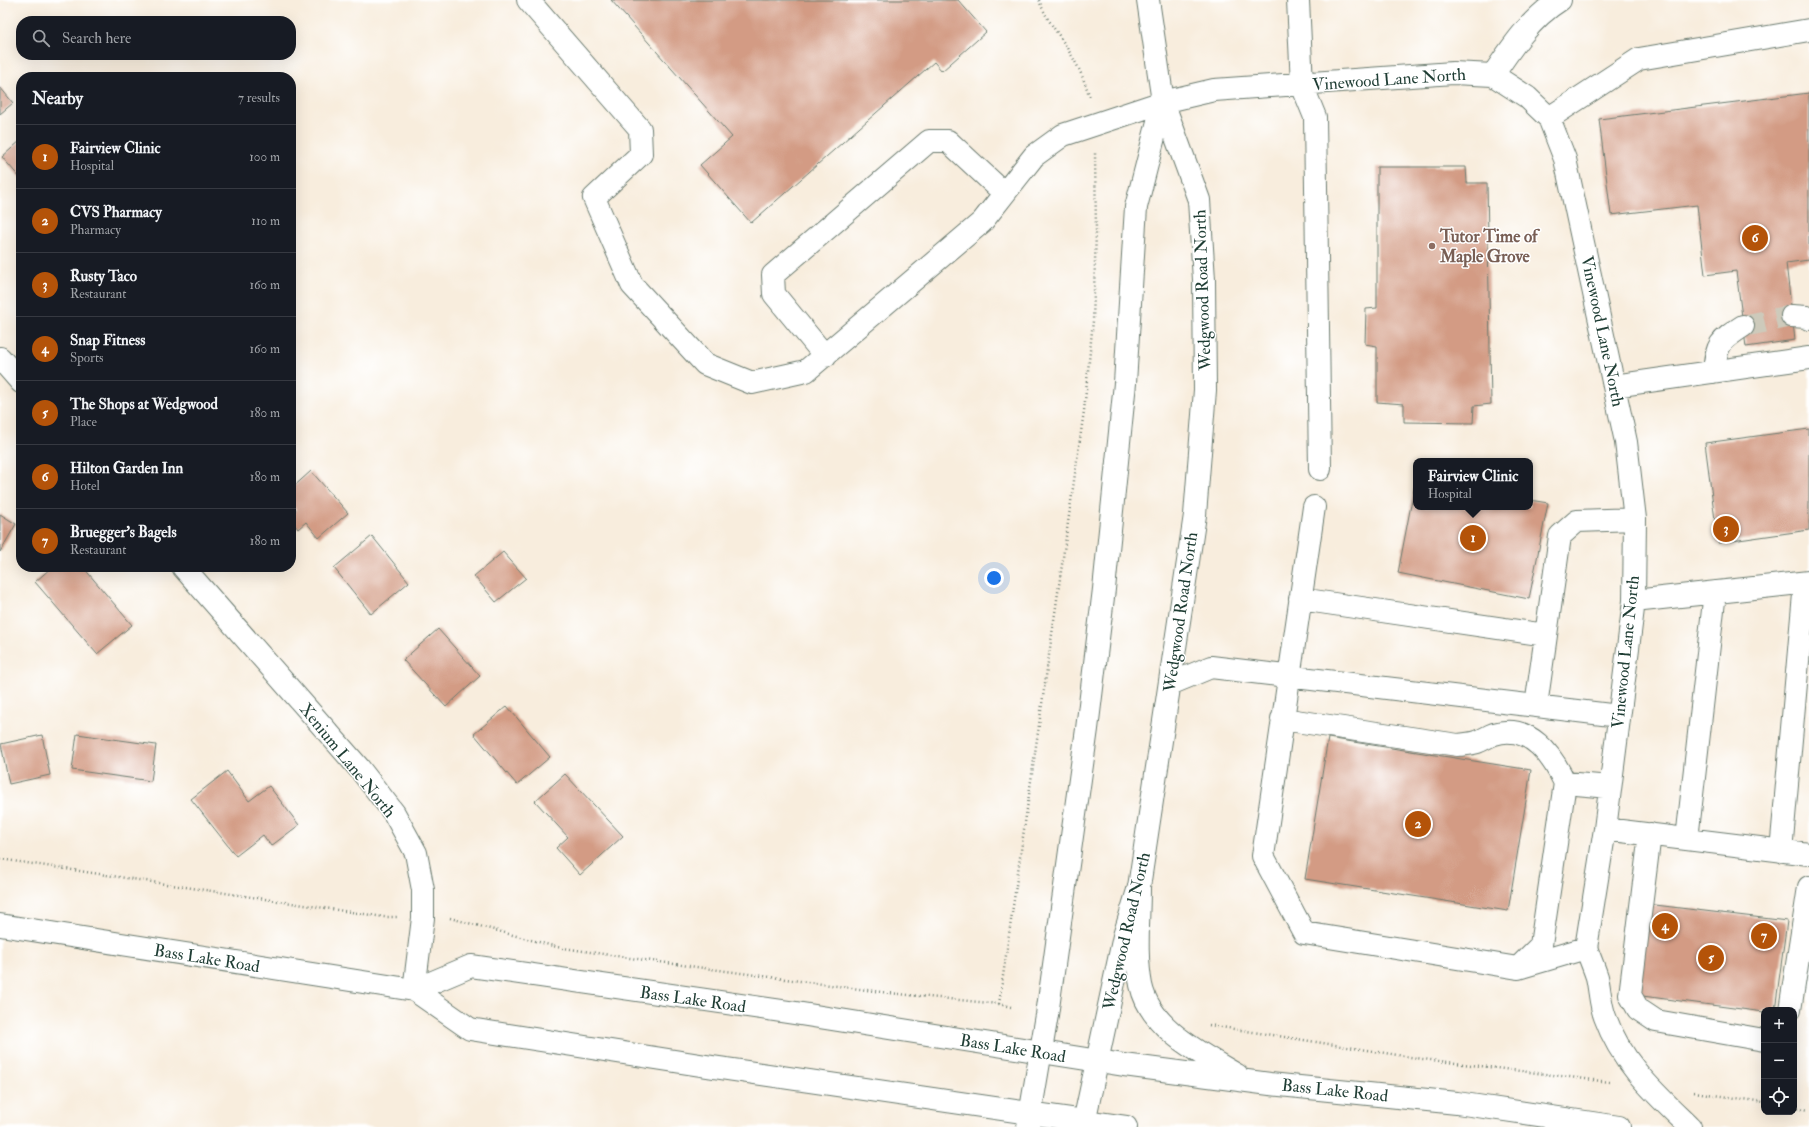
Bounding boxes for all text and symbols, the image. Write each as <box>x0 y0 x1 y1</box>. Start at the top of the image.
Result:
search box <box>16 16 296 60</box>
icon: search <box>30 27 52 49</box>
text: Search here <box>62 29 131 48</box>
street label: Vinewood Lane North <box>1312 64 1466 95</box>
text: Nearby <box>32 88 83 109</box>
text: 7 results <box>238 90 280 106</box>
text: Fairview Clinic <box>70 139 160 158</box>
text: 1 <box>43 149 47 165</box>
text: 100 m <box>249 149 280 165</box>
text: Hospital <box>70 158 114 174</box>
text: CVS Pharmacy <box>70 203 162 222</box>
street label: Wedgwood Road North <box>1189 209 1216 372</box>
text: 2 <box>42 213 48 229</box>
text: 110 m <box>251 213 280 229</box>
text: Pharmacy <box>70 222 121 238</box>
pin: 6 <box>1742 223 1768 253</box>
place label: Tutor Time of Maple Grove <box>1439 226 1541 268</box>
marker: Tutor Time of Maple Grove <box>1427 241 1437 251</box>
street label: Vinewood Lane North <box>1576 254 1629 408</box>
text: Rusty Taco <box>70 267 137 286</box>
text: 3 <box>43 277 48 293</box>
text: 160 m <box>249 277 280 293</box>
text: Restaurant <box>70 286 126 302</box>
text: Snap Fitness <box>70 331 145 350</box>
text: 4 <box>41 341 49 357</box>
text: 160 m <box>249 341 280 357</box>
text: Sports <box>70 350 104 366</box>
text: The Shops at Wedgwood <box>70 395 218 414</box>
text: 5 <box>42 405 48 421</box>
text: 180 m <box>250 405 280 421</box>
text: Place <box>70 414 97 430</box>
popup <box>1413 458 1533 510</box>
text: Hilton Garden Inn <box>70 459 183 478</box>
text: Fairview Clinic <box>1428 467 1518 486</box>
text: 6 <box>42 469 48 485</box>
text: 180 m <box>250 469 280 485</box>
text: Hotel <box>70 478 100 494</box>
text: Hospital <box>1428 486 1472 502</box>
pin: 3 <box>1713 514 1739 544</box>
text: Bruegger's Bagels <box>70 523 177 542</box>
pin: 1 <box>1460 523 1486 553</box>
street label: Wedgwood Road North <box>1159 531 1202 694</box>
text: 7 <box>42 533 48 549</box>
text: 180 m <box>250 533 280 549</box>
text: Restaurant <box>70 542 126 558</box>
your location <box>984 568 1004 588</box>
street label: Vinewood Lane North <box>1607 575 1644 730</box>
street label: Xenium Lane North <box>295 699 400 822</box>
pin: 2 <box>1405 809 1431 839</box>
street label: Wedgwood Road North <box>1098 850 1155 1013</box>
pin: 4 <box>1652 911 1678 941</box>
pin: 7 <box>1751 921 1777 951</box>
street label: Bass Lake Road <box>153 940 262 977</box>
pin: 5 <box>1698 943 1724 973</box>
street label: Bass Lake Road <box>639 982 748 1017</box>
map controls <box>1761 1007 1797 1115</box>
button: + <box>1761 1007 1797 1043</box>
street label: Bass Lake Road <box>959 1030 1068 1067</box>
button: − <box>1761 1043 1797 1079</box>
street label: Bass Lake Road <box>1281 1074 1390 1107</box>
button: locate <box>1761 1079 1797 1115</box>

